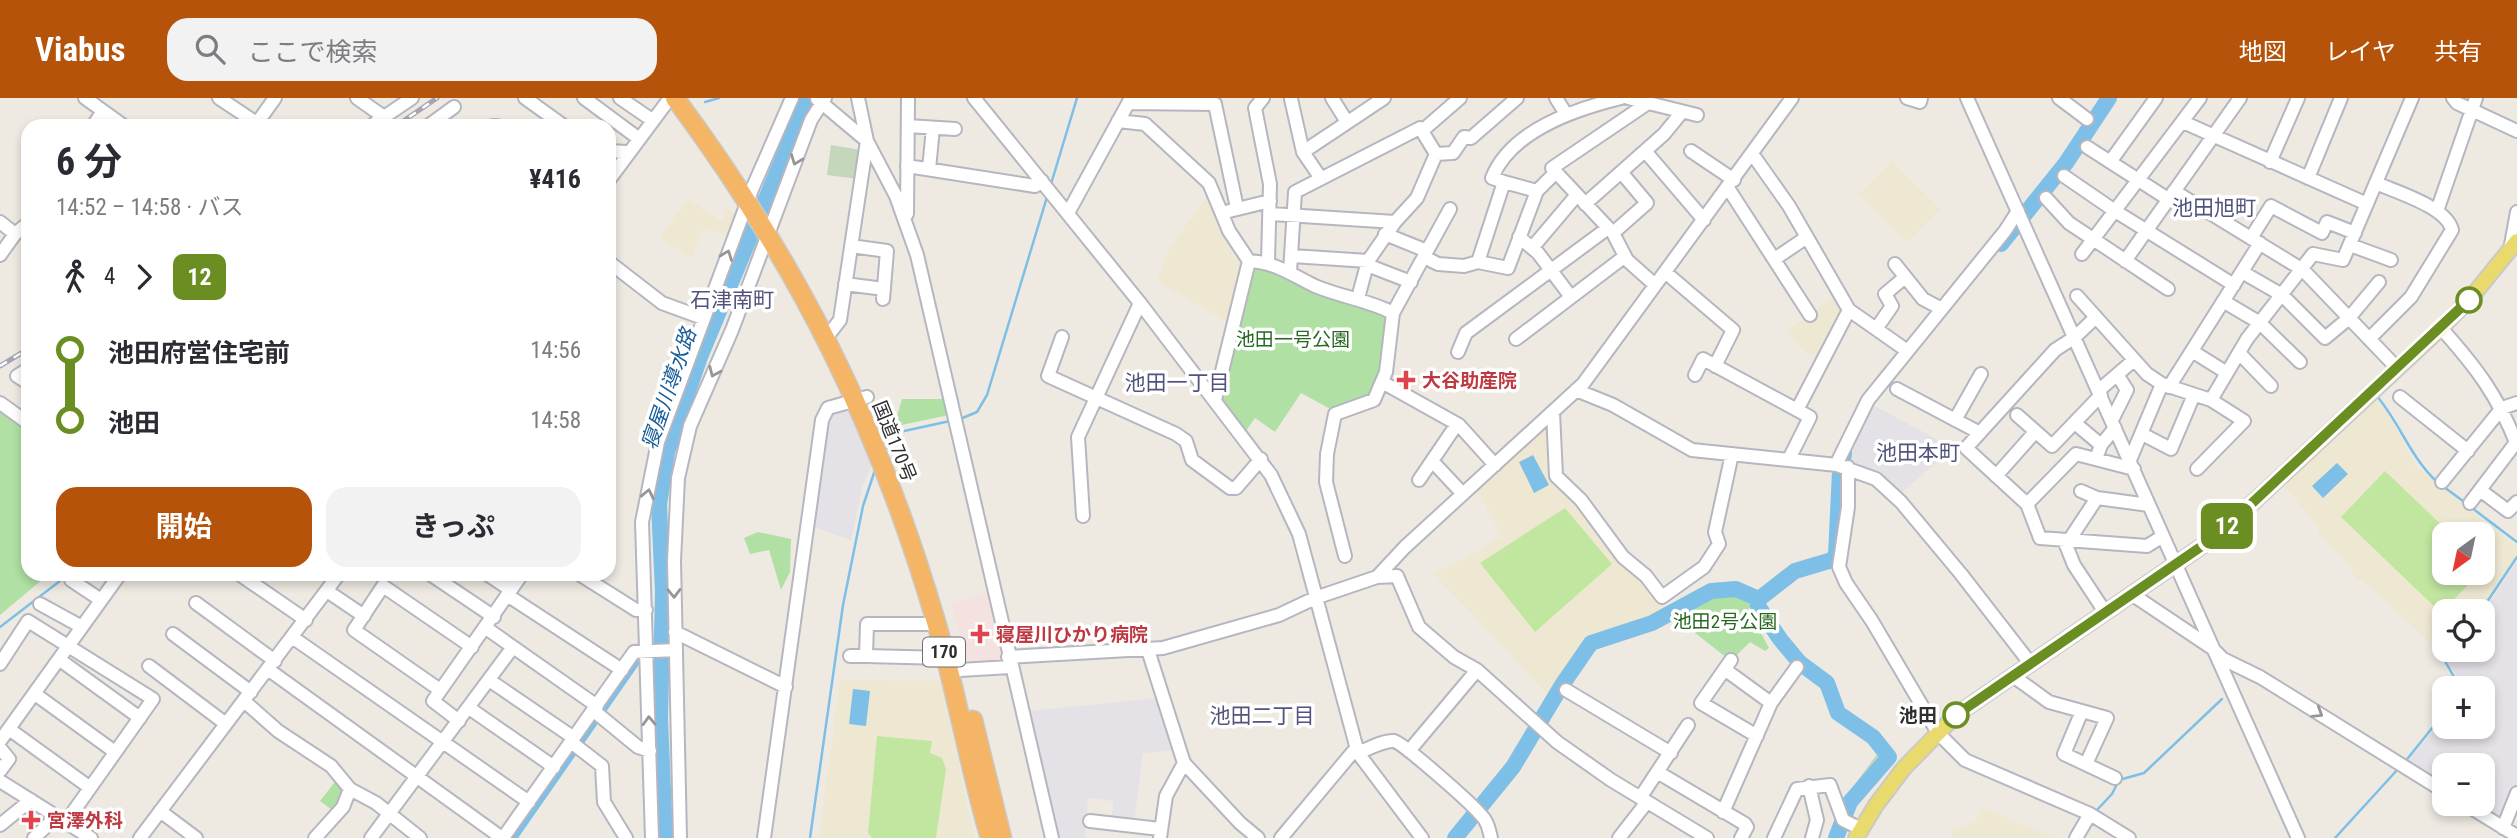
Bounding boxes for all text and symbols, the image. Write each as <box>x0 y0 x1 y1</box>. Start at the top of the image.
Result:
search box <box>167 18 657 81</box>
text: Viabus <box>35 30 125 69</box>
icon: search <box>191 30 229 68</box>
text: ここで検索 <box>247 37 378 67</box>
text: 地図 <box>2239 38 2287 66</box>
text: レイヤ <box>2325 38 2396 66</box>
text: 共有 <box>2434 38 2482 66</box>
text: 6 分 <box>56 140 122 184</box>
one-way arrow <box>791 153 805 165</box>
text: ¥416 <box>529 164 581 194</box>
text: 14:52 – 14:58 · バス <box>56 194 243 221</box>
district label: 池田旭町 <box>2172 196 2256 220</box>
one-way arrow <box>719 250 733 262</box>
icon: walk <box>56 258 94 296</box>
icon: forward <box>125 258 163 296</box>
text: 4 <box>104 263 115 290</box>
text: 12 <box>187 263 212 291</box>
unlabelled marker <box>2456 287 2482 313</box>
district label: 石津南町 <box>690 288 774 312</box>
water label: 寝屋川導水路 <box>637 324 702 452</box>
park label: 池田一号公園 <box>1236 328 1350 351</box>
text: 14:56 <box>530 337 581 364</box>
text: 池田府営住宅前 <box>108 338 290 368</box>
one-way arrow <box>708 365 722 377</box>
place label: 大谷助産院 <box>1422 369 1517 392</box>
marker: 大谷助産院 <box>1396 370 1416 390</box>
district label: 池田一丁目 <box>1125 371 1230 395</box>
street label: 国道170号 <box>868 397 921 485</box>
text: 14:58 <box>530 407 581 434</box>
text: 池田 <box>108 408 160 438</box>
district label: 池田本町 <box>1876 441 1960 465</box>
button: 開始 <box>56 487 312 567</box>
button: きっぷ <box>326 487 581 567</box>
one-way arrow <box>639 488 654 500</box>
line badge: 12 <box>2196 503 2258 549</box>
text: 12 <box>2215 512 2239 540</box>
north arrow <box>2432 522 2496 584</box>
map controls <box>2432 522 2495 816</box>
one-way arrow <box>666 588 682 599</box>
button: locate <box>2432 599 2495 662</box>
park label: 池田2号公園 <box>1673 610 1777 633</box>
place label: 寝屋川ひかり病院 <box>996 623 1148 646</box>
marker: 寝屋川ひかり病院 <box>970 624 990 644</box>
road number: 170 <box>923 638 965 666</box>
button: + <box>2432 676 2495 739</box>
marker: 池田 <box>1943 702 1969 728</box>
district label: 池田二丁目 <box>1210 704 1315 728</box>
place label: 池田 <box>1899 704 1937 727</box>
one-way arrow <box>2311 704 2324 717</box>
one-way arrow <box>641 715 657 726</box>
button: − <box>2432 753 2495 816</box>
place label: 宮澤外科 <box>47 809 123 832</box>
marker: 宮澤外科 <box>21 810 41 830</box>

